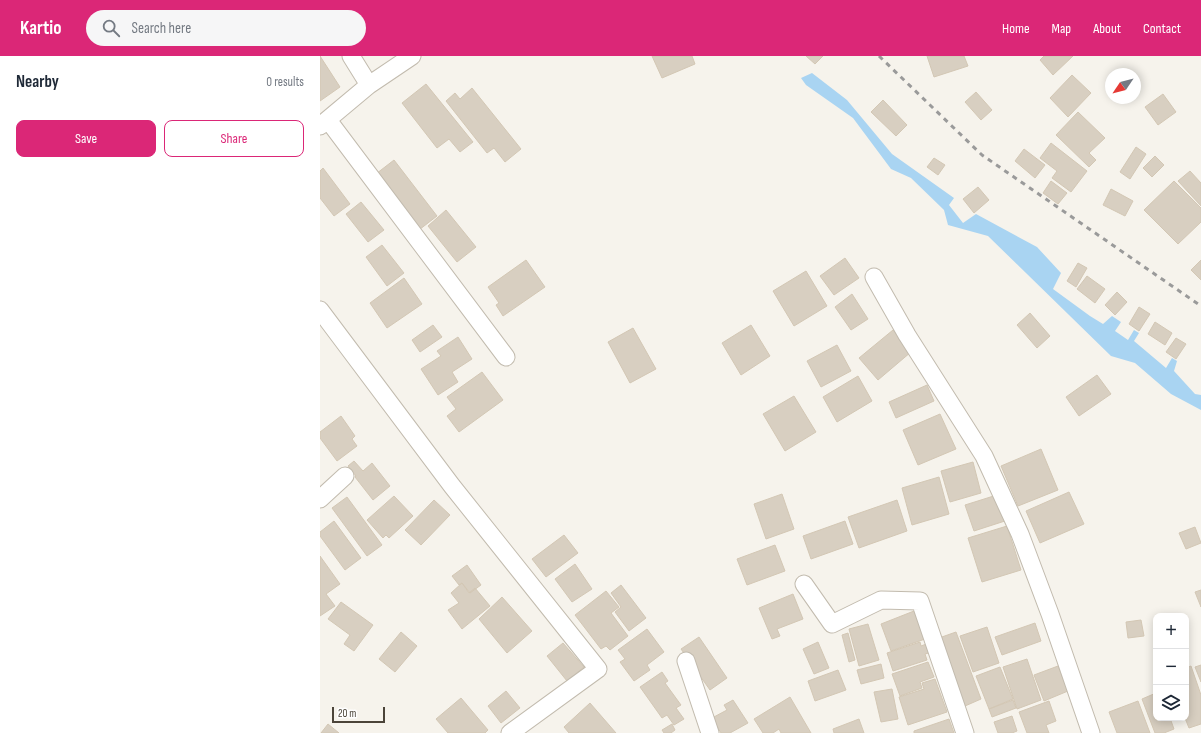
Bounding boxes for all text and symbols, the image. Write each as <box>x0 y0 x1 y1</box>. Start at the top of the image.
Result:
search box <box>86 10 366 46</box>
text: Kartio <box>20 17 62 40</box>
icon: search <box>100 17 122 39</box>
text: Search here <box>132 19 191 38</box>
text: Home <box>1002 20 1030 37</box>
text: Map <box>1052 20 1071 37</box>
text: About <box>1093 20 1121 37</box>
text: Contact <box>1143 20 1181 37</box>
north arrow <box>1105 68 1141 104</box>
text: Nearby <box>16 72 59 92</box>
text: 0 results <box>266 74 304 90</box>
button: Save <box>16 120 156 157</box>
button: Share <box>164 120 304 157</box>
map controls <box>1153 613 1189 721</box>
button: + <box>1153 613 1189 649</box>
button: − <box>1153 649 1189 685</box>
button: layers <box>1153 685 1189 721</box>
scale bar <box>332 705 385 724</box>
text: 20 m <box>338 707 356 720</box>

